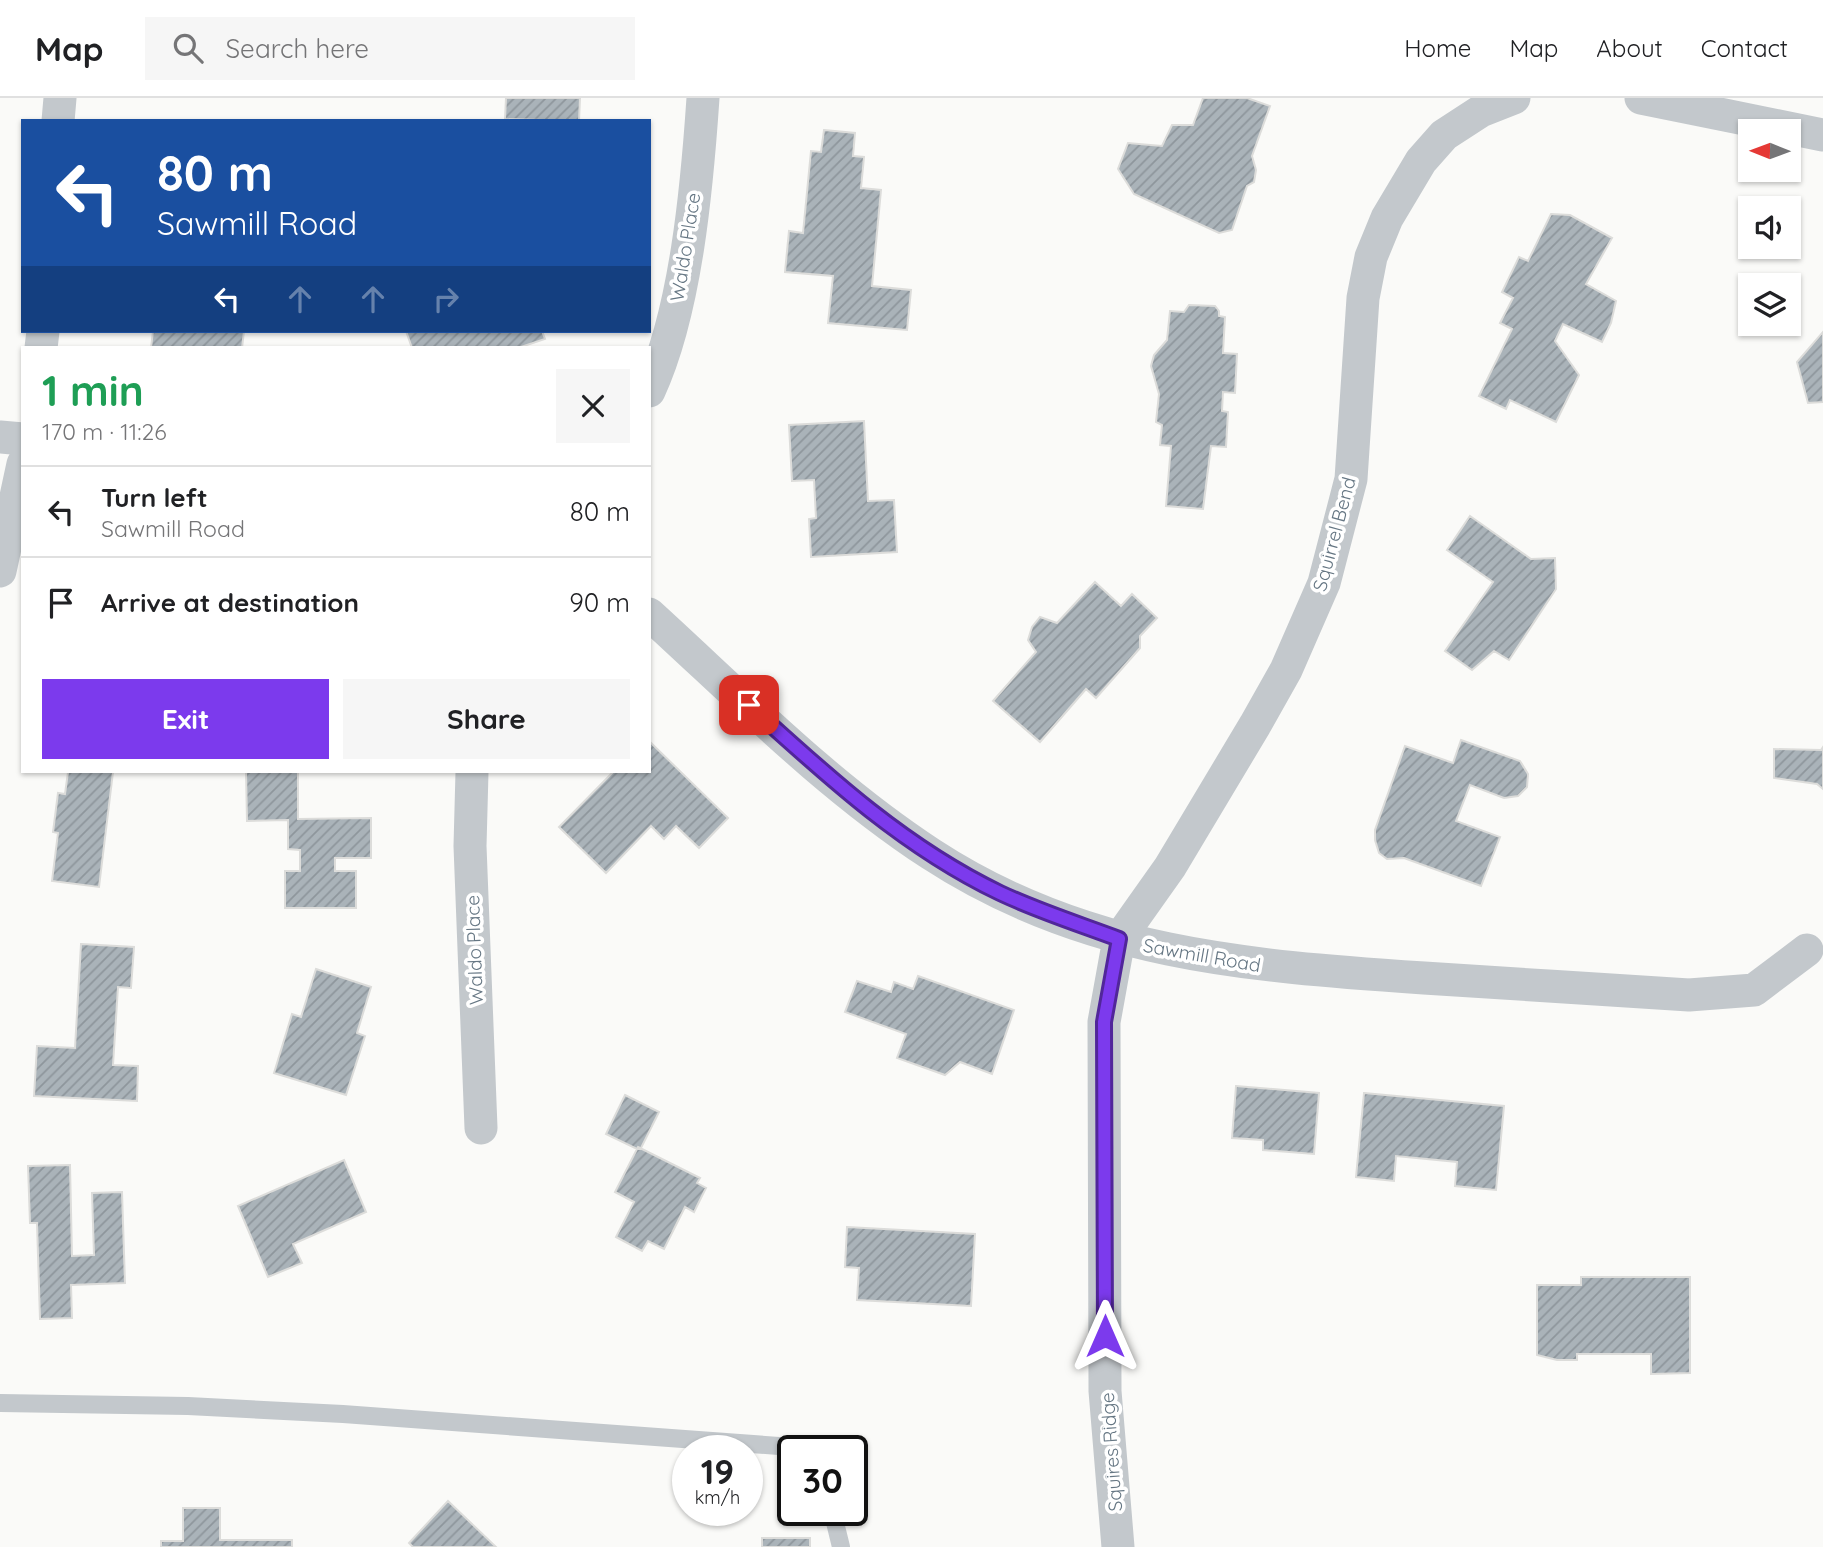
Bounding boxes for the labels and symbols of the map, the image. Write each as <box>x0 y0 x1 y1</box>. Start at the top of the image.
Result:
north arrow <box>1738 119 1801 182</box>
street label: Waldo Place <box>665 191 705 303</box>
street label: Squirrel Bend <box>1307 474 1361 594</box>
pin <box>719 675 779 735</box>
street label: Waldo Place <box>460 895 488 1005</box>
street label: Sawmill Road <box>1141 933 1263 977</box>
position arrow <box>1068 1299 1142 1373</box>
street label: Squires Ridge <box>1095 1392 1127 1512</box>
speed limit sign: 30 <box>777 1435 868 1526</box>

